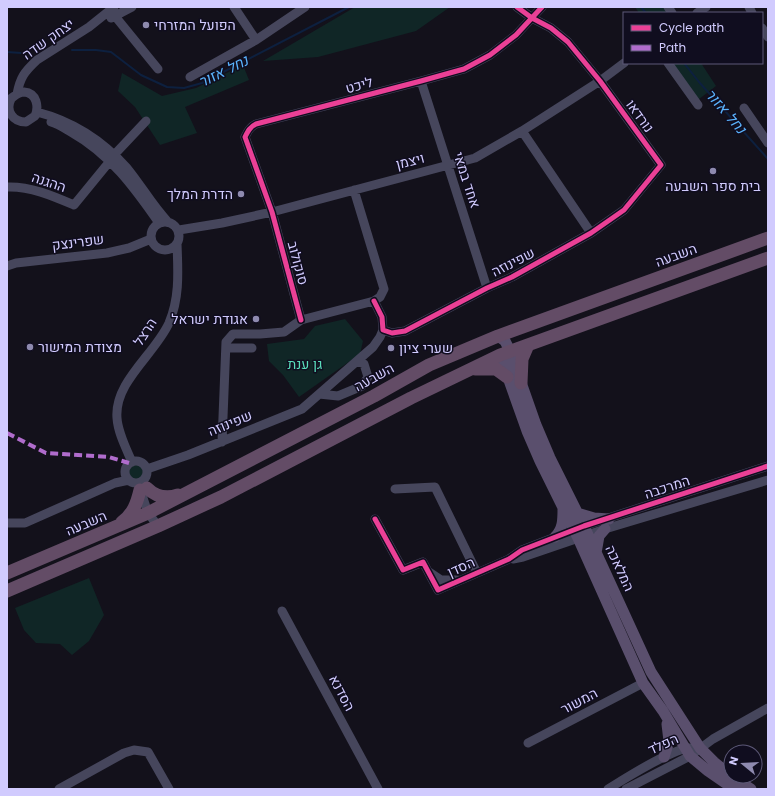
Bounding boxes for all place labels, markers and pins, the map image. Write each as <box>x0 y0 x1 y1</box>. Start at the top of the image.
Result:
place label: הפועל המזרחי <box>154 15 236 35</box>
marker: הפועל המזרחי <box>141 20 151 30</box>
marker: בית ספר השבעה <box>708 166 718 176</box>
place label: בית ספר השבעה <box>665 176 761 196</box>
place label: הדרת המלך <box>167 184 233 204</box>
marker: הדרת המלך <box>236 189 246 199</box>
place label: אגודת ישראל <box>171 309 248 329</box>
marker: אגודת ישראל <box>251 314 261 324</box>
place label: מצודת המישור <box>38 337 122 357</box>
place label: שערי ציון <box>399 338 453 358</box>
marker: מצודת המישור <box>25 342 35 352</box>
marker: שערי ציון <box>386 343 396 353</box>

